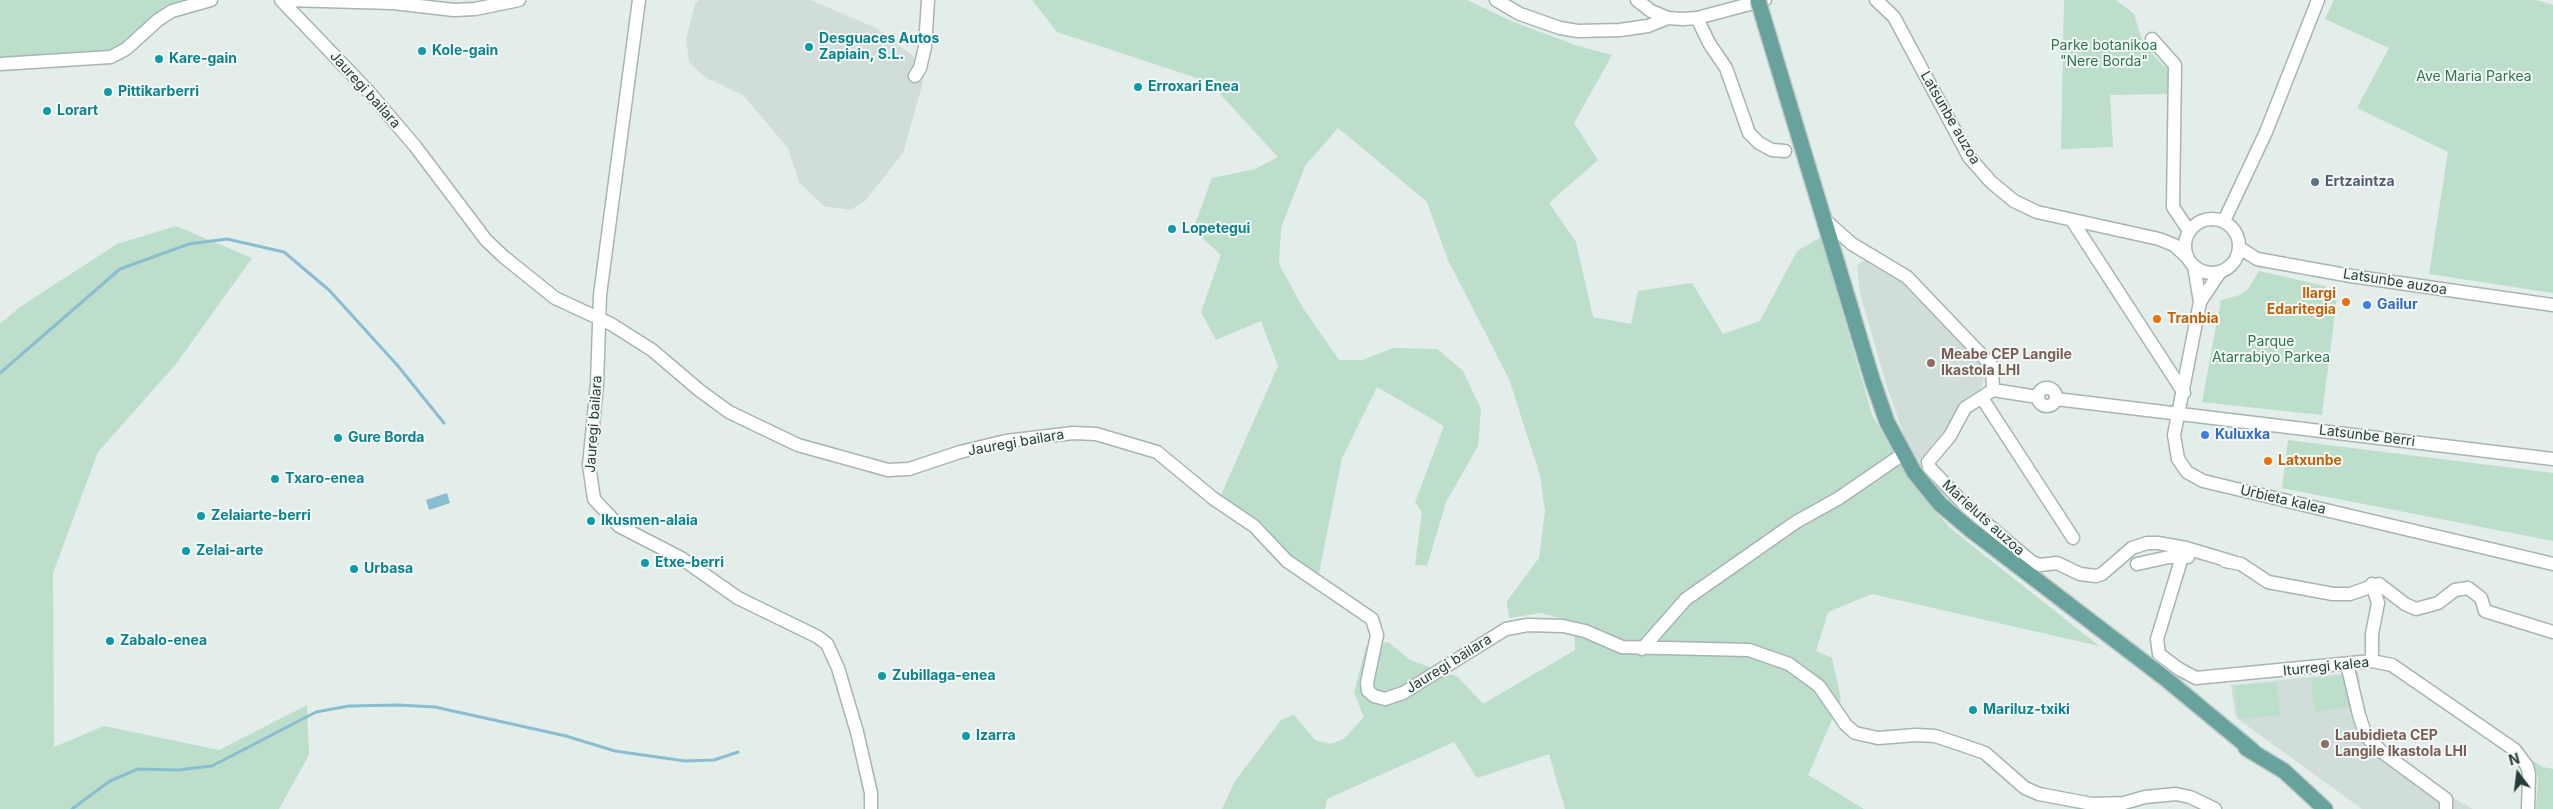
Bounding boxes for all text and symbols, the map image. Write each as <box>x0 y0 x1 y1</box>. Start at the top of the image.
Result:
place label: Desguaces Autos Zapiain, S.L. <box>819 31 939 64</box>
park label: Parke botanikoa "Nere Borda" <box>2051 38 2157 70</box>
marker: Desguaces Autos Zapiain, S.L. <box>803 41 815 53</box>
place label: Kole-gain <box>432 43 498 59</box>
marker: Kole-gain <box>416 45 428 57</box>
street label: Jauregi bailara <box>326 48 404 132</box>
place label: Kare-gain <box>169 51 237 67</box>
marker: Kare-gain <box>153 53 165 65</box>
street label: Latsunbe auzoa <box>1917 68 1983 168</box>
park label: Ave Maria Parkea <box>2416 69 2532 85</box>
place label: Erroxari Enea <box>1148 79 1239 95</box>
marker: Erroxari Enea <box>1132 81 1144 93</box>
place label: Pittikarberri <box>118 84 199 100</box>
marker: Pittikarberri <box>102 86 114 98</box>
place label: Lorart <box>57 103 98 119</box>
marker: Lorart <box>41 105 53 117</box>
place label: Ertzaintza <box>2325 174 2395 190</box>
marker: Ertzaintza <box>2309 176 2321 188</box>
place label: Lopetegui <box>1182 221 1250 237</box>
marker: Lopetegui <box>1166 223 1178 235</box>
street label: Latsunbe auzoa <box>2342 265 2448 299</box>
place label: Ilargi Edaritegia <box>2267 286 2336 318</box>
marker: Ilargi Edaritegia <box>2340 296 2352 308</box>
place label: Gailur <box>2377 297 2418 313</box>
marker: Gailur <box>2361 299 2373 311</box>
place label: Tranbia <box>2167 311 2219 327</box>
marker: Tranbia <box>2151 313 2163 325</box>
park label: Parque Atarrabiyo Parkea <box>2212 334 2330 367</box>
place label: Meabe CEP Langile Ikastola LHI <box>1941 347 2072 380</box>
marker: Meabe CEP Langile Ikastola LHI <box>1925 357 1937 369</box>
street label: Jauregi bailara <box>582 375 606 473</box>
street label: Latsunbe Berri <box>2318 422 2416 450</box>
street label: Jauregi bailara <box>966 426 1066 460</box>
place label: Kuluxka <box>2215 427 2270 443</box>
marker: Kuluxka <box>2199 429 2211 441</box>
place label: Gure Borda <box>348 430 424 446</box>
marker: Gure Borda <box>332 432 344 444</box>
place label: Latxunbe <box>2278 453 2342 469</box>
marker: Latxunbe <box>2262 455 2274 467</box>
place label: Txaro-enea <box>285 471 364 487</box>
marker: Txaro-enea <box>269 473 281 485</box>
street label: Marieluts auzoa <box>1938 477 2028 559</box>
street label: Urbieta kalea <box>2238 482 2328 518</box>
place label: Zelaiarte-berri <box>211 508 311 524</box>
marker: Zelaiarte-berri <box>195 510 207 522</box>
place label: Ikusmen-alaia <box>601 513 698 529</box>
marker: Ikusmen-alaia <box>585 515 597 527</box>
place label: Zelai-arte <box>196 543 263 559</box>
marker: Zelai-arte <box>180 545 192 557</box>
place label: Etxe-berri <box>655 555 724 571</box>
marker: Etxe-berri <box>639 557 651 569</box>
place label: Urbasa <box>364 561 413 577</box>
marker: Urbasa <box>348 563 360 575</box>
street label: Jauregi bailara <box>1403 631 1495 697</box>
place label: Zabalo-enea <box>120 633 207 649</box>
marker: Zabalo-enea <box>104 635 116 647</box>
street label: Iturregi kalea <box>2282 654 2370 680</box>
place label: Zubillaga-enea <box>892 668 996 684</box>
marker: Zubillaga-enea <box>876 670 888 682</box>
place label: Mariluz-txiki <box>1983 702 2070 718</box>
marker: Mariluz-txiki <box>1967 704 1979 716</box>
place label: Izarra <box>976 728 1016 744</box>
place label: Laubidieta CEP Langile Ikastola LHI <box>2335 728 2467 760</box>
marker: Izarra <box>960 730 972 742</box>
marker: Laubidieta CEP Langile Ikastola LHI <box>2319 738 2331 750</box>
north arrow <box>2493 749 2543 799</box>
text: N <box>2507 749 2521 769</box>

